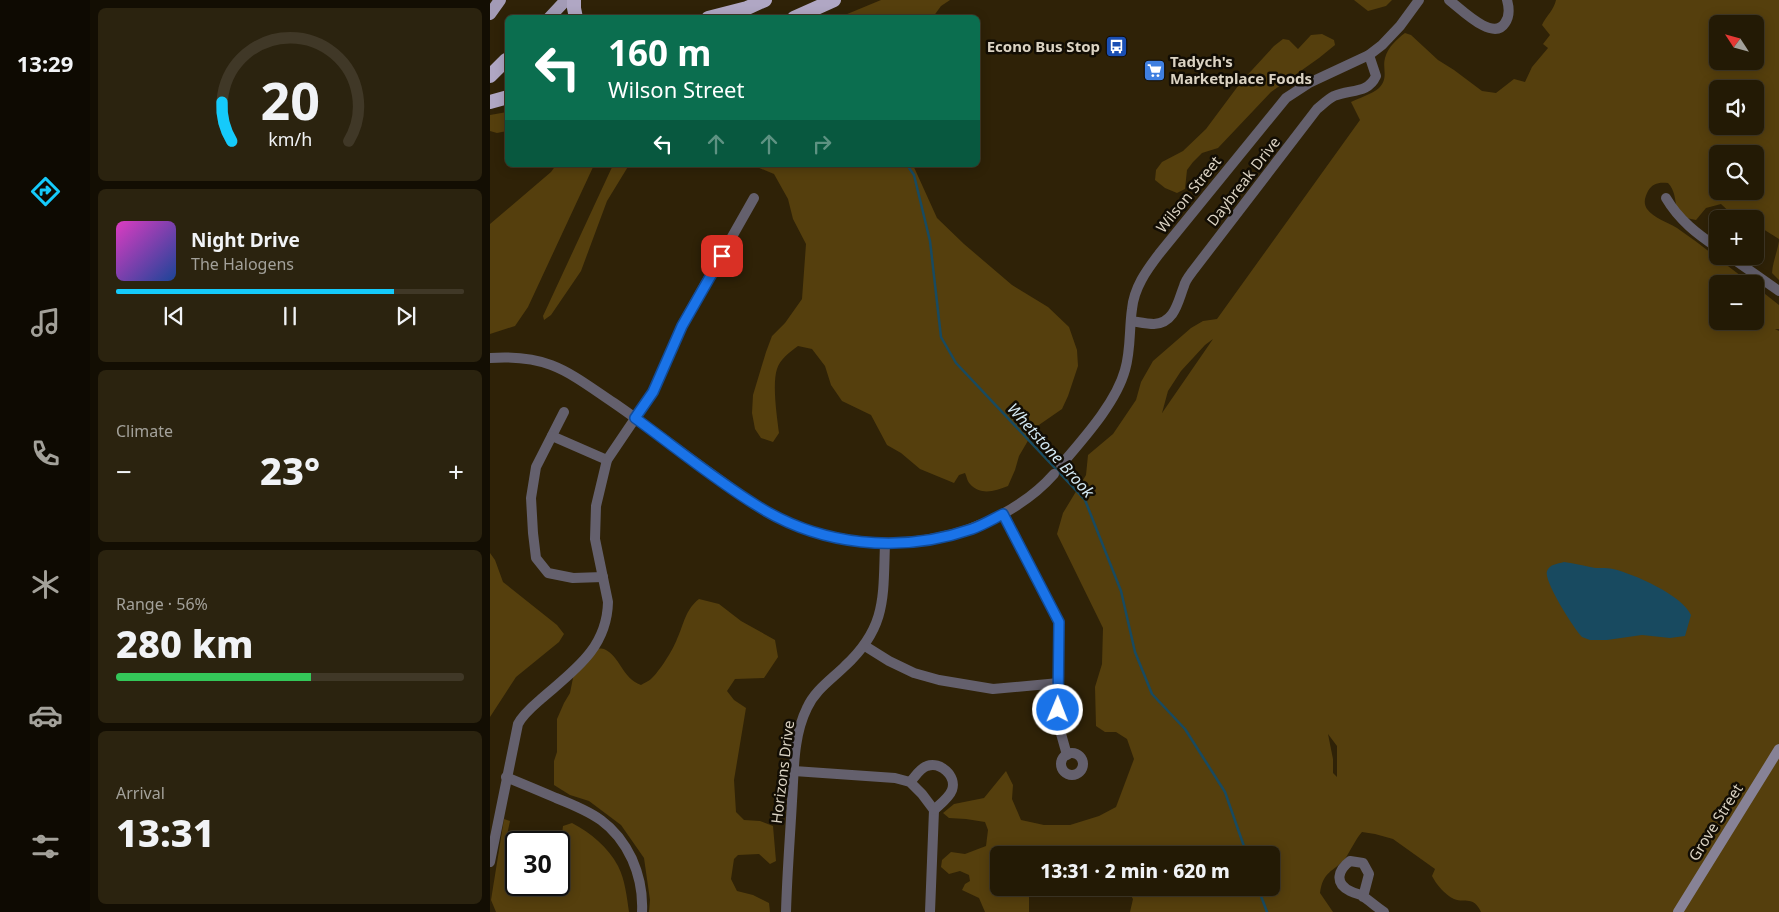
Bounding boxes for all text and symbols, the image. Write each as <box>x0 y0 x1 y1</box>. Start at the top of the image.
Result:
north arrow <box>1709 15 1764 70</box>
map controls <box>1709 15 1764 330</box>
text: 160 m <box>608 29 711 76</box>
bus stop icon: Econo Bus Stop <box>1104 34 1128 58</box>
icon: left <box>525 35 590 100</box>
place label: Econo Bus Stop <box>987 36 1100 56</box>
text: 13:29 <box>17 48 73 78</box>
place label: Tadych's Marketplace Foods <box>1170 51 1312 88</box>
supermarket icon: Tadych's Marketplace Foods <box>1142 58 1166 82</box>
text: 20 <box>260 64 320 135</box>
text: Wilson Street <box>608 74 744 104</box>
button: sound <box>1709 80 1764 135</box>
text: km/h <box>268 127 312 151</box>
icon: left <box>649 130 677 158</box>
icon: ahead <box>702 130 730 158</box>
icon: ahead <box>755 130 783 158</box>
icon: right <box>808 130 836 158</box>
street label: Daybreak Drive <box>1202 132 1284 230</box>
button: search <box>1709 145 1764 200</box>
street label: Wilson Street <box>1151 151 1225 236</box>
icon: directions <box>28 174 63 209</box>
button: + <box>1709 210 1764 265</box>
text: Night Drive <box>191 227 300 253</box>
pin <box>701 235 743 277</box>
icon: arrive <box>708 242 736 270</box>
text: The Halogens <box>191 253 294 275</box>
button: − <box>1709 275 1764 330</box>
icon: previous <box>160 302 188 330</box>
icon: pause <box>276 302 304 330</box>
icon: next <box>392 302 420 330</box>
icon: music <box>28 305 63 340</box>
water label: Whetstone Brook <box>1003 398 1100 503</box>
text: Climate <box>116 420 173 442</box>
icon: phone <box>28 436 63 471</box>
text: 23° <box>260 444 320 496</box>
text: − <box>116 452 132 490</box>
text: + <box>448 452 464 490</box>
icon: climate <box>28 567 63 602</box>
text: Range · 56% <box>116 593 208 615</box>
text: 280 km <box>116 617 254 669</box>
position arrow <box>1031 683 1083 735</box>
icon: car <box>28 698 63 733</box>
street label: Horizons Drive <box>766 719 798 825</box>
street label: Grove Street <box>1683 779 1747 864</box>
text: Arrival <box>116 782 165 804</box>
text: 13:31 <box>116 806 215 858</box>
icon: filters <box>28 829 63 864</box>
speed limit sign: 30 <box>505 831 570 896</box>
text: 13:31 · 2 min · 620 m <box>1040 858 1230 884</box>

